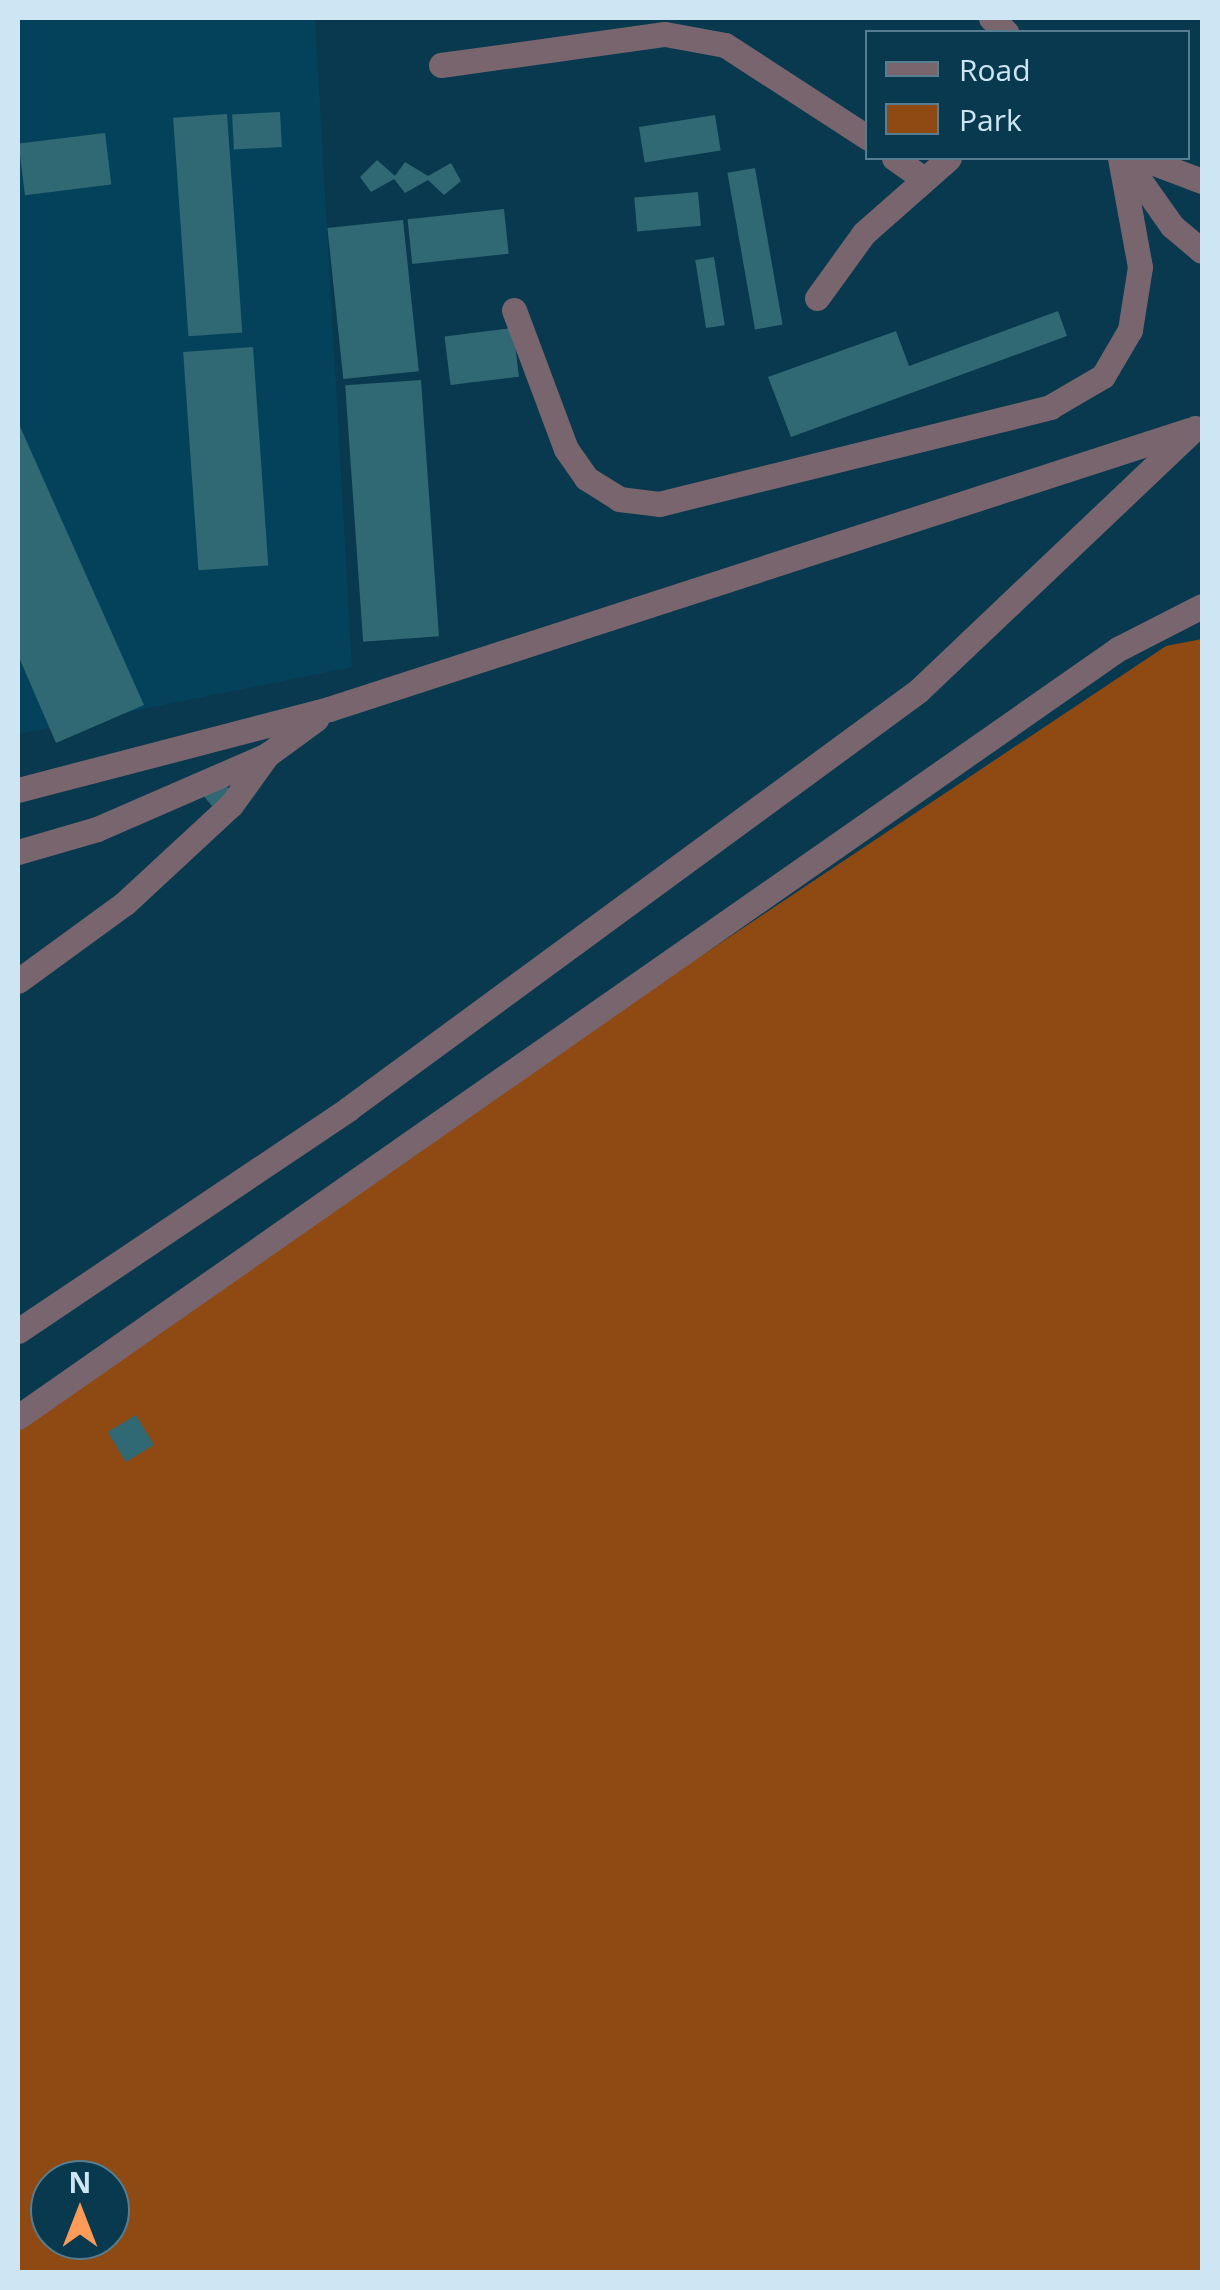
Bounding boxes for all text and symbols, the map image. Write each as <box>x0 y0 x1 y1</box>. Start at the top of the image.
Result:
legend <box>865 30 1190 160</box>
text: Road <box>959 49 1031 90</box>
text: Park <box>959 99 1022 140</box>
north arrow <box>30 2160 130 2260</box>
text: N <box>69 2163 91 2201</box>

